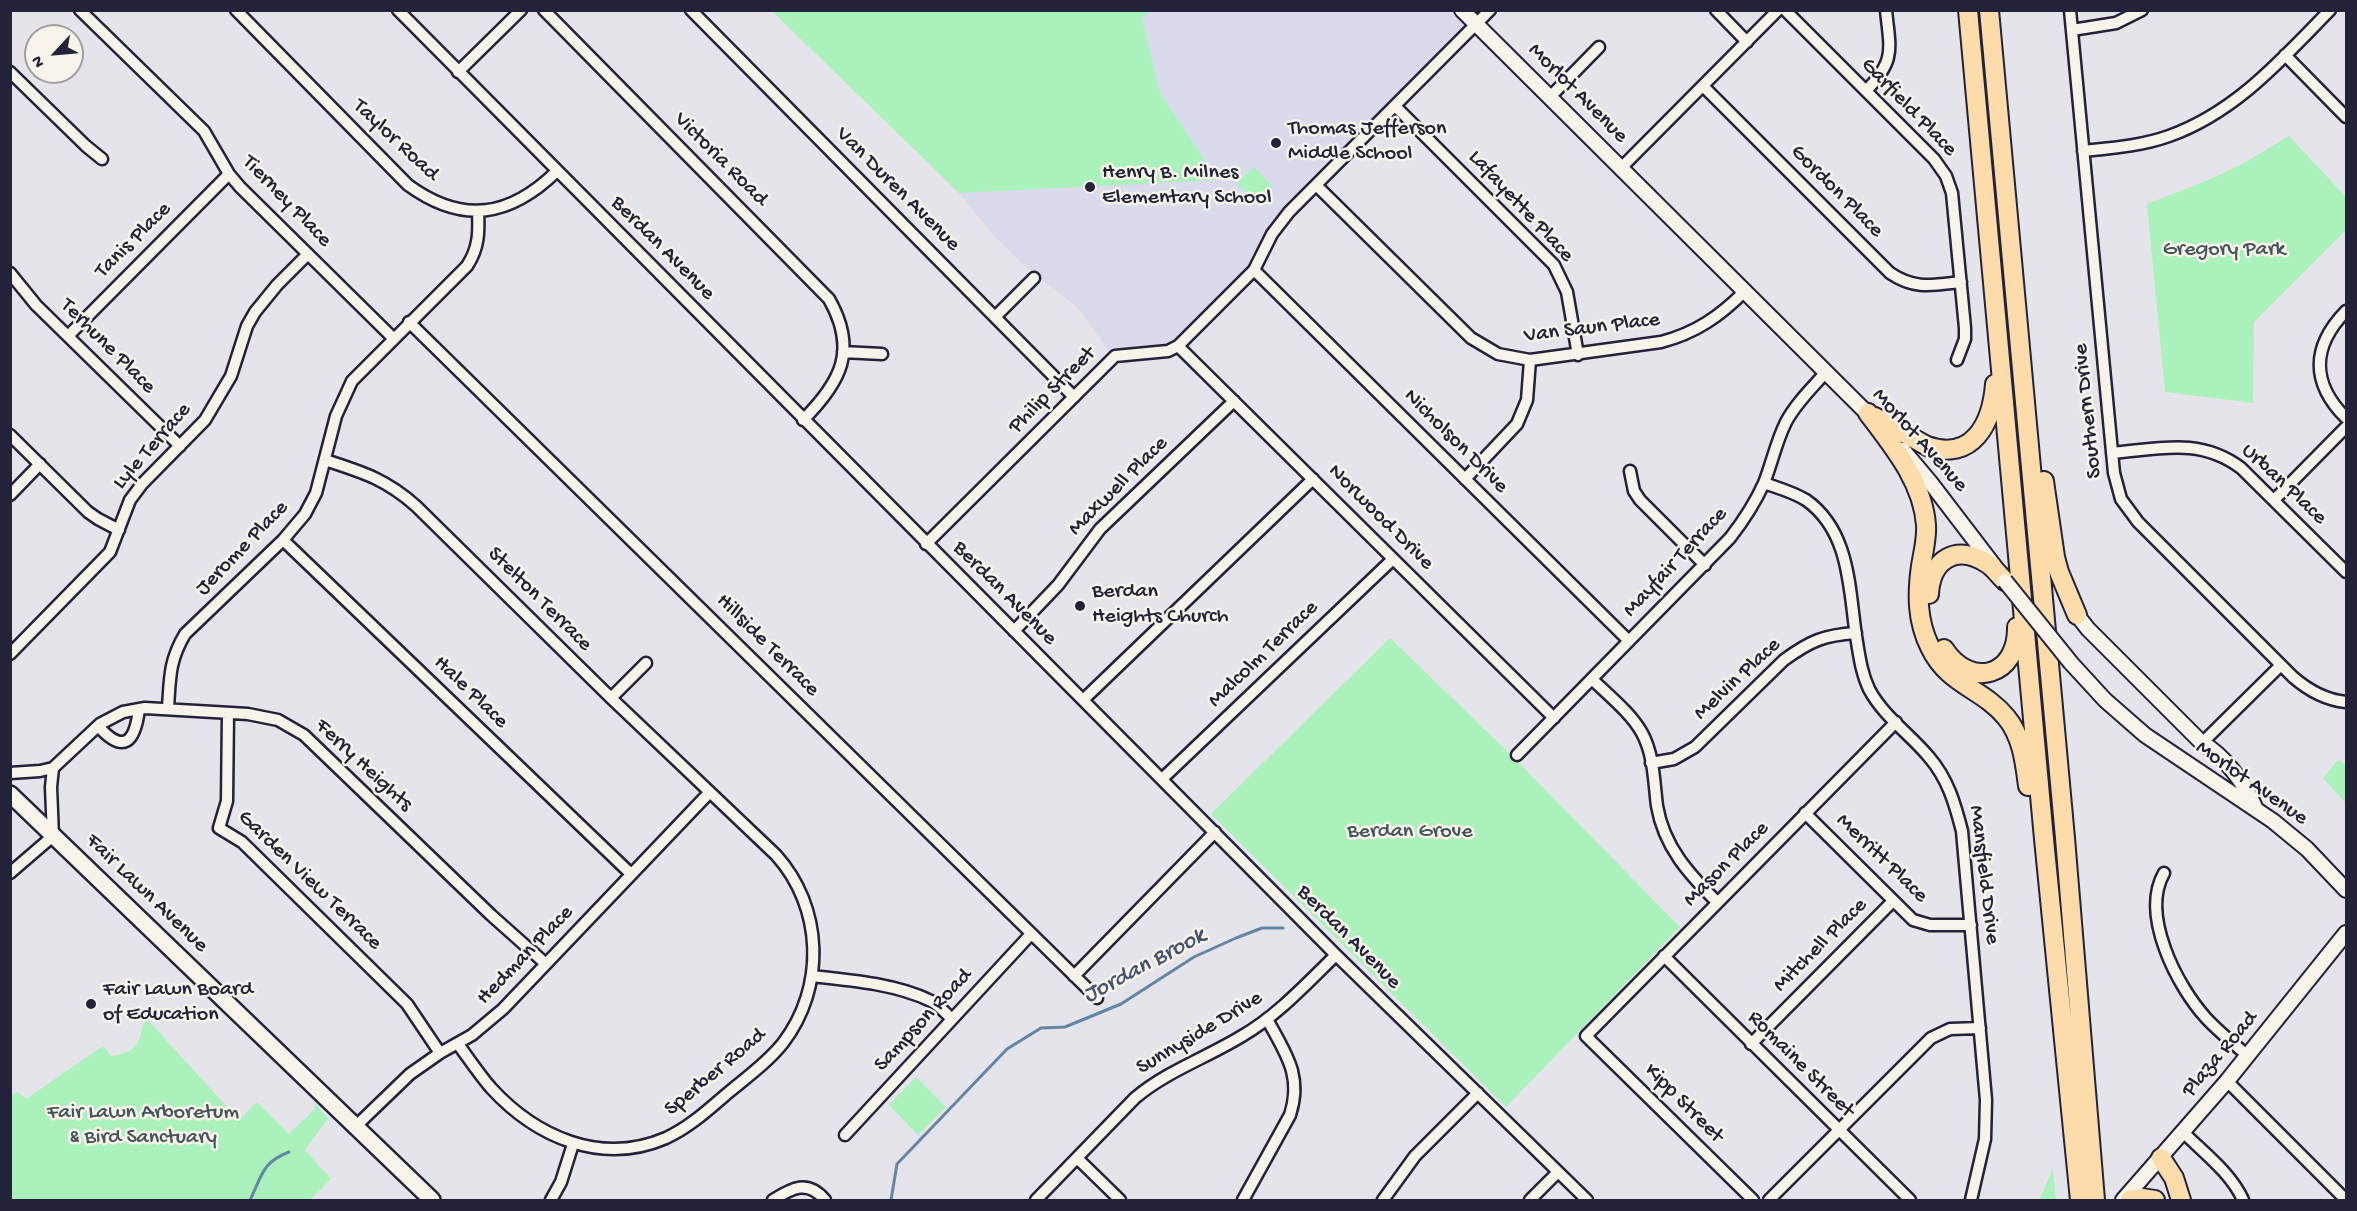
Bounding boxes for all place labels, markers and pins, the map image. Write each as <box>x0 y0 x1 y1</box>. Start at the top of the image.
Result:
place label: Thomas Jefferson Middle School <box>1288 117 1446 168</box>
marker: Thomas Jefferson Middle School <box>1269 136 1283 150</box>
place label: Henry B. Milnes Elementary School <box>1102 161 1272 212</box>
marker: Henry B. Milnes Elementary School <box>1083 180 1097 194</box>
place label: Berdan Heights Church <box>1092 580 1228 632</box>
marker: Berdan Heights Church <box>1073 599 1087 613</box>
place label: Fair Lawn Board of Education <box>103 978 253 1030</box>
marker: Fair Lawn Board of Education <box>84 997 98 1011</box>

